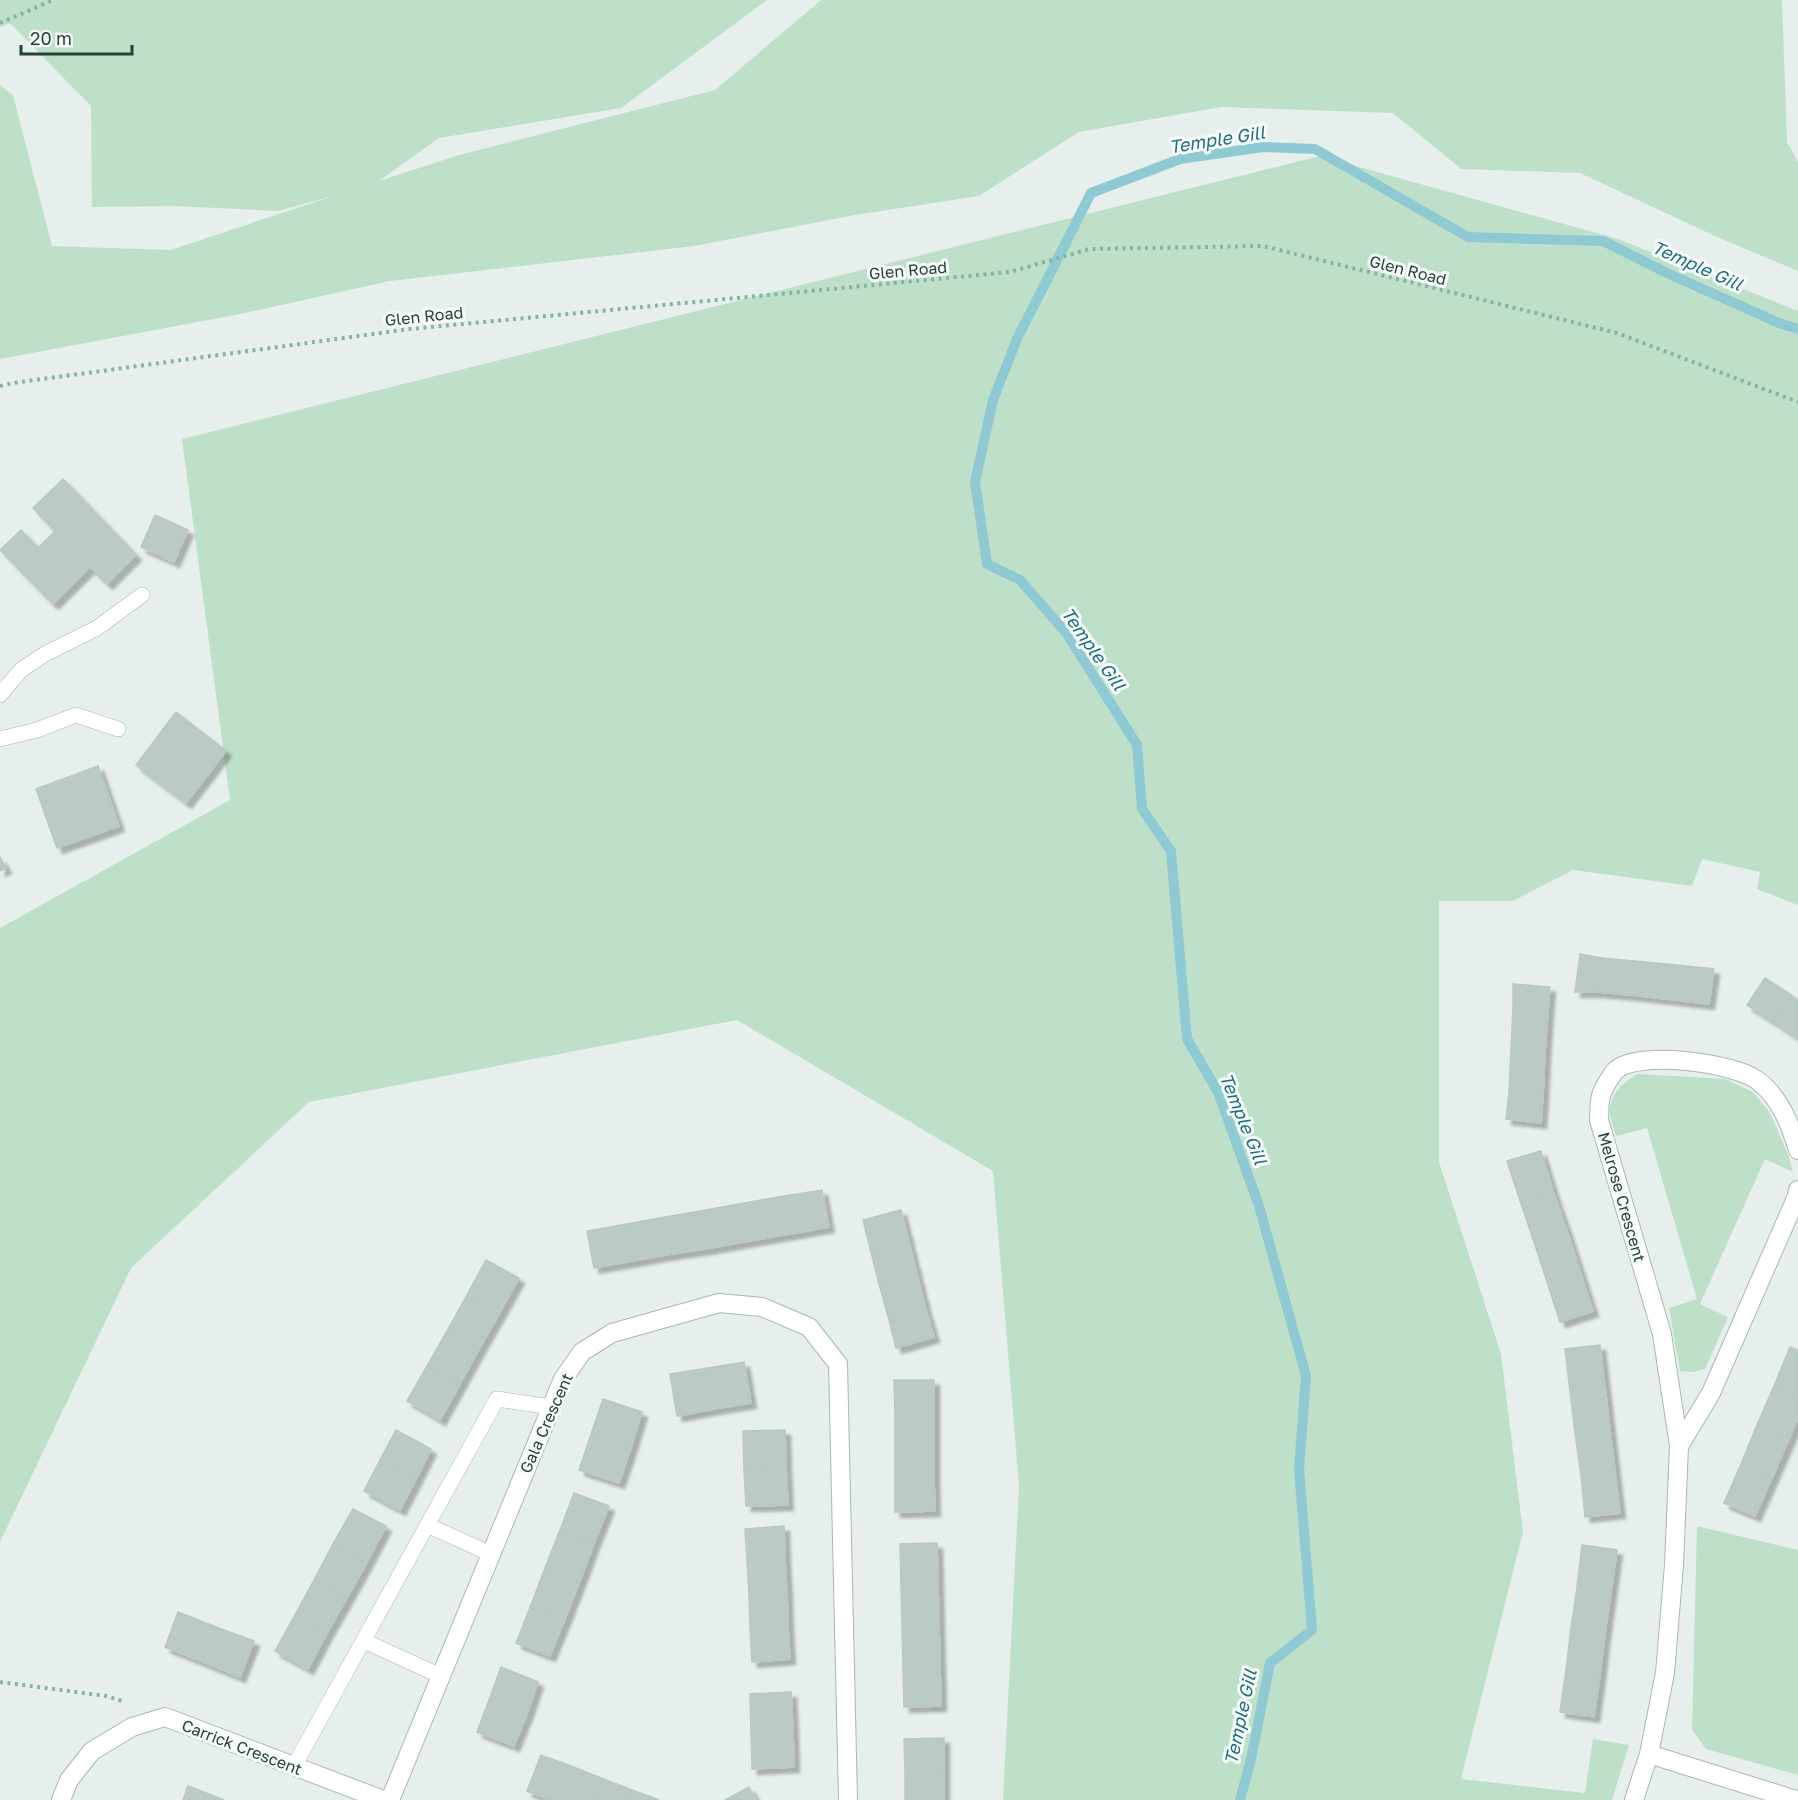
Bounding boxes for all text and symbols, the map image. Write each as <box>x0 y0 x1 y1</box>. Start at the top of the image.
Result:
scale bar <box>21 18 132 56</box>
text: 20 m <box>30 27 72 49</box>
water label: Temple Gill <box>1167 120 1267 157</box>
water label: Temple Gill <box>1649 235 1747 295</box>
street label: Glen Road <box>1367 251 1449 289</box>
street label: Glen Road <box>868 257 948 283</box>
street label: Glen Road <box>384 302 464 330</box>
water label: Temple Gill <box>1057 603 1131 695</box>
water label: Temple Gill <box>1216 1070 1273 1169</box>
street label: Melrose Crescent <box>1594 1130 1650 1264</box>
street label: Gala Crescent <box>515 1370 577 1476</box>
water label: Temple Gill <box>1219 1666 1261 1766</box>
street label: Carrick Crescent <box>179 1715 305 1779</box>

